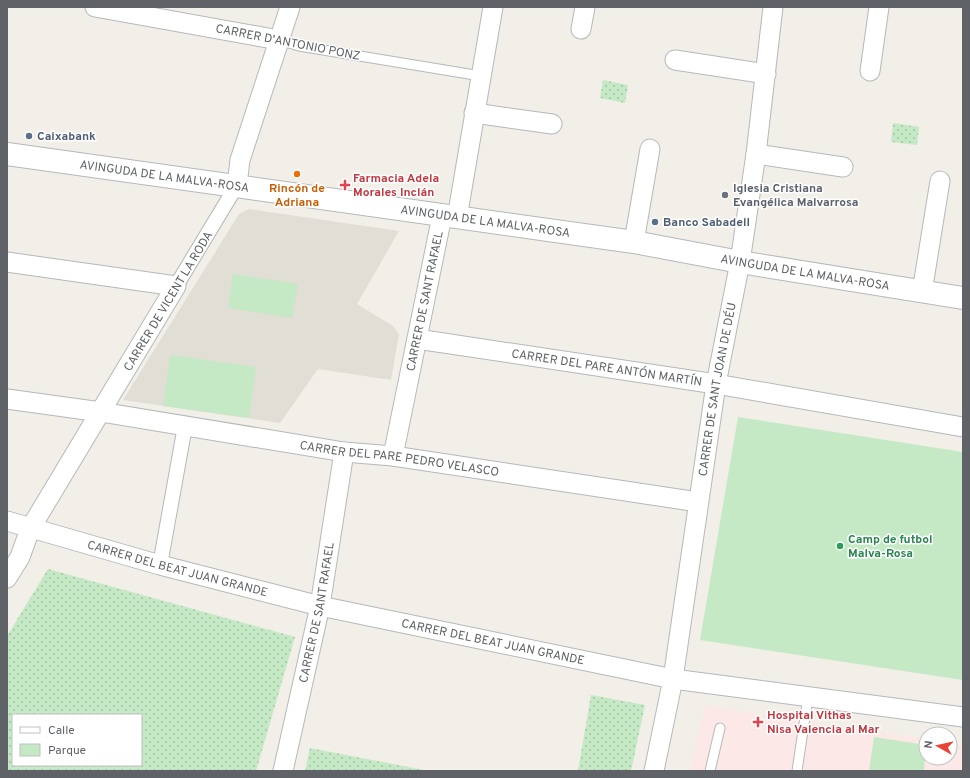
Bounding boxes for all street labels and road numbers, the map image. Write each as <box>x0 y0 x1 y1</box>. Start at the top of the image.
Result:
street label: CARRER D'ANTONIO PONZ <box>214 21 362 65</box>
street label: AVINGUDA DE LA MALVA-ROSA <box>78 157 250 197</box>
street label: AVINGUDA DE LA MALVA-ROSA <box>399 202 571 242</box>
street label: CARRER DE VICENT LA RODA <box>121 229 217 374</box>
street label: CARRER DE SANT RAFAEL <box>403 230 448 373</box>
street label: AVINGUDA DE LA MALVA-ROSA <box>719 251 891 295</box>
street label: CARRER DE SANT JOAN DE DÉU <box>696 301 741 477</box>
street label: CARRER DEL PARE ANTÓN MARTÍN <box>510 346 703 391</box>
street label: CARRER DEL PARE PEDRO VELASCO <box>298 438 500 481</box>
street label: CARRER DEL BEAT JUAN GRANDE <box>85 537 269 601</box>
street label: CARRER DE SANT RAFAEL <box>296 541 339 684</box>
street label: CARRER DEL BEAT JUAN GRANDE <box>400 616 586 669</box>

